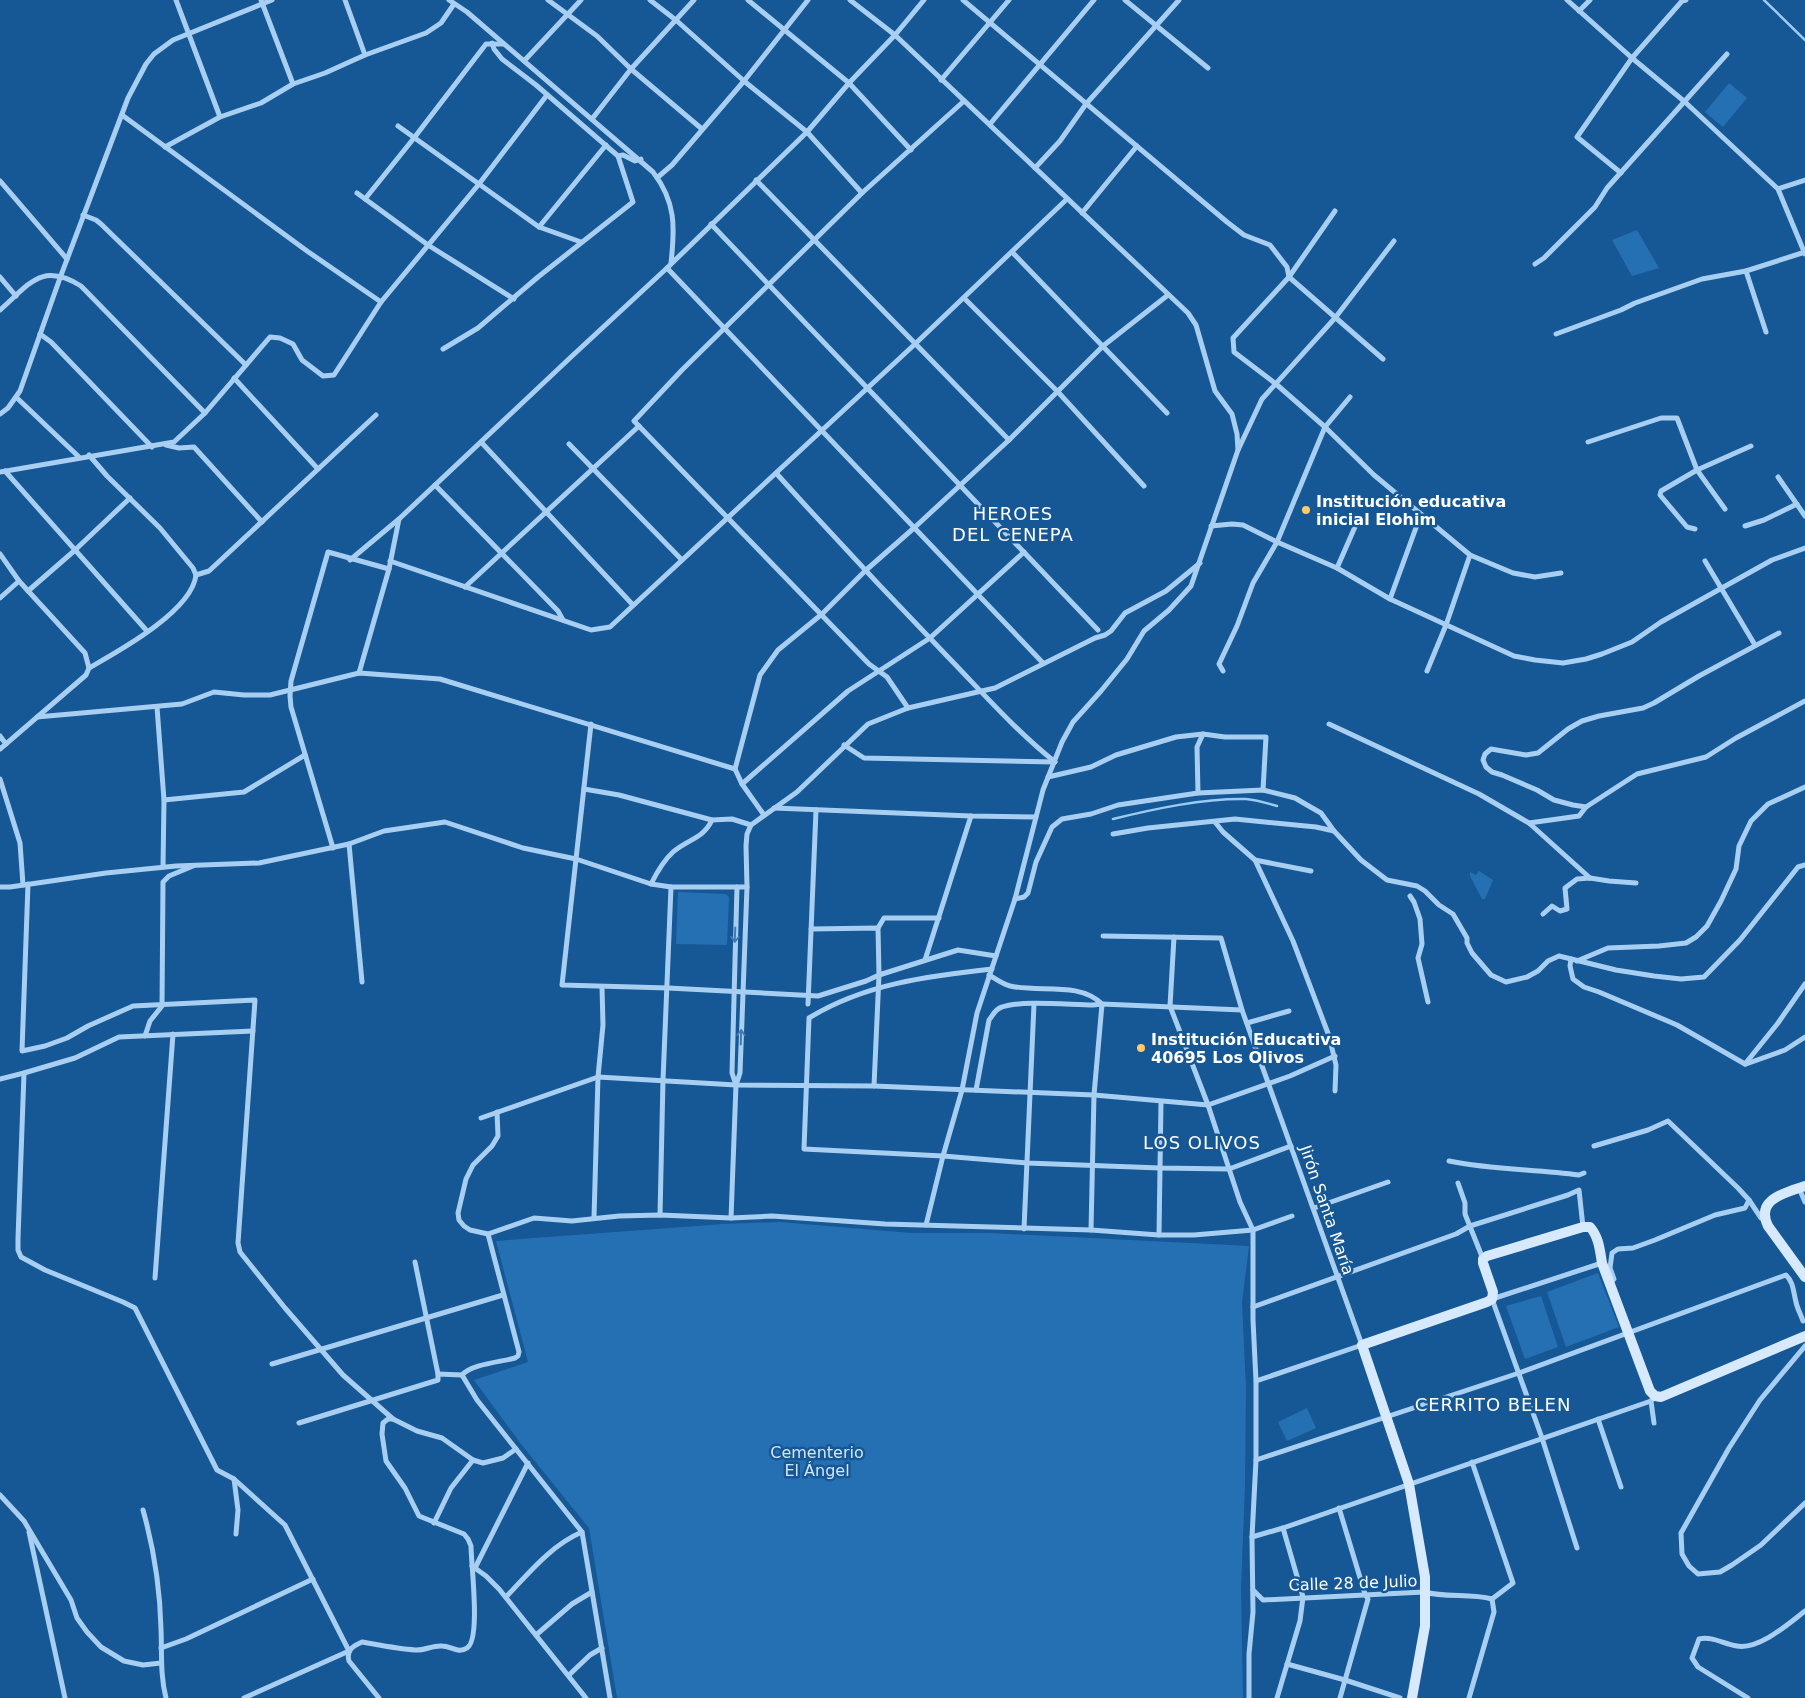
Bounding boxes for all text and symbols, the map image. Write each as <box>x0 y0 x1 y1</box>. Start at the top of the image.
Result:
place label: Institución educativa inicial Elohim <box>1316 492 1506 529</box>
district label: HEROES DEL CENEPA <box>952 503 1074 545</box>
marker: Institución educativa inicial Elohim <box>1300 504 1312 516</box>
one-way arrow <box>731 927 740 943</box>
one-way arrow <box>737 1030 746 1046</box>
place label: Institución Educativa 40695 Los Olivos <box>1151 1030 1341 1067</box>
marker: Institución Educativa 40695 Los Olivos <box>1135 1042 1147 1054</box>
district label: LOS OLIVOS <box>1143 1132 1261 1153</box>
street label: Jirón Santa María <box>1296 1142 1358 1277</box>
district label: CERRITO BELEN <box>1415 1394 1571 1415</box>
park label: Cementerio El Ángel <box>770 1443 864 1480</box>
street label: Calle 28 de Julio <box>1288 1571 1418 1595</box>

